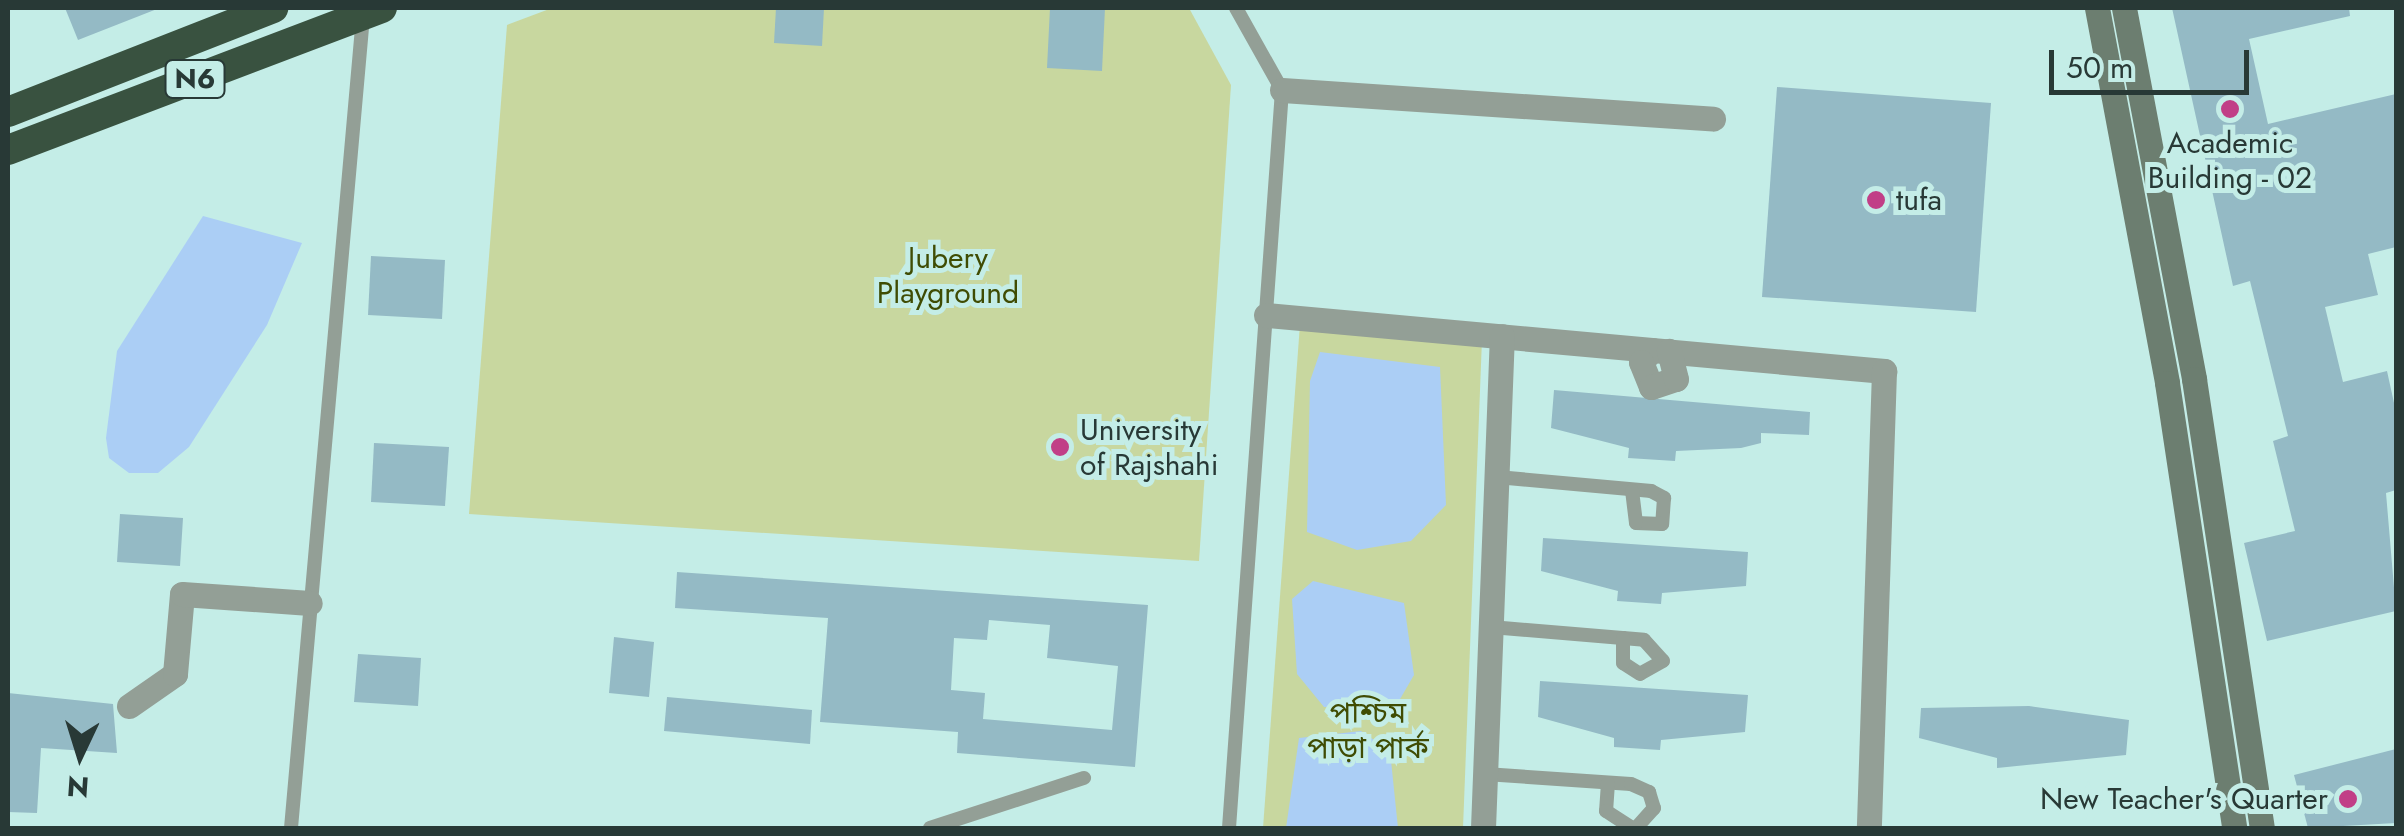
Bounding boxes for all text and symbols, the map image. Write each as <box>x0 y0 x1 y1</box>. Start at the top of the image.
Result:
scale bar <box>2054 30 2254 92</box>
text: 50 m <box>2066 46 2133 89</box>
road number: N6 <box>162 56 228 102</box>
marker: Academic Building - 02 <box>2219 98 2241 120</box>
place label: Academic Building - 02 <box>2148 125 2312 196</box>
place label: tufa <box>1896 182 1942 218</box>
marker: tufa <box>1865 189 1887 211</box>
park label: Jubery Playground <box>877 240 1019 310</box>
place label: University of Rajshahi <box>1080 412 1219 482</box>
marker: University of Rajshahi <box>1049 436 1071 458</box>
park label: পশ্চিম পাড়া পার্ক <box>1307 695 1429 766</box>
north arrow <box>30 706 130 806</box>
text: N <box>65 765 90 808</box>
place label: New Teacher's Quarter <box>2040 781 2328 817</box>
marker: New Teacher's Quarter <box>2337 788 2359 810</box>

